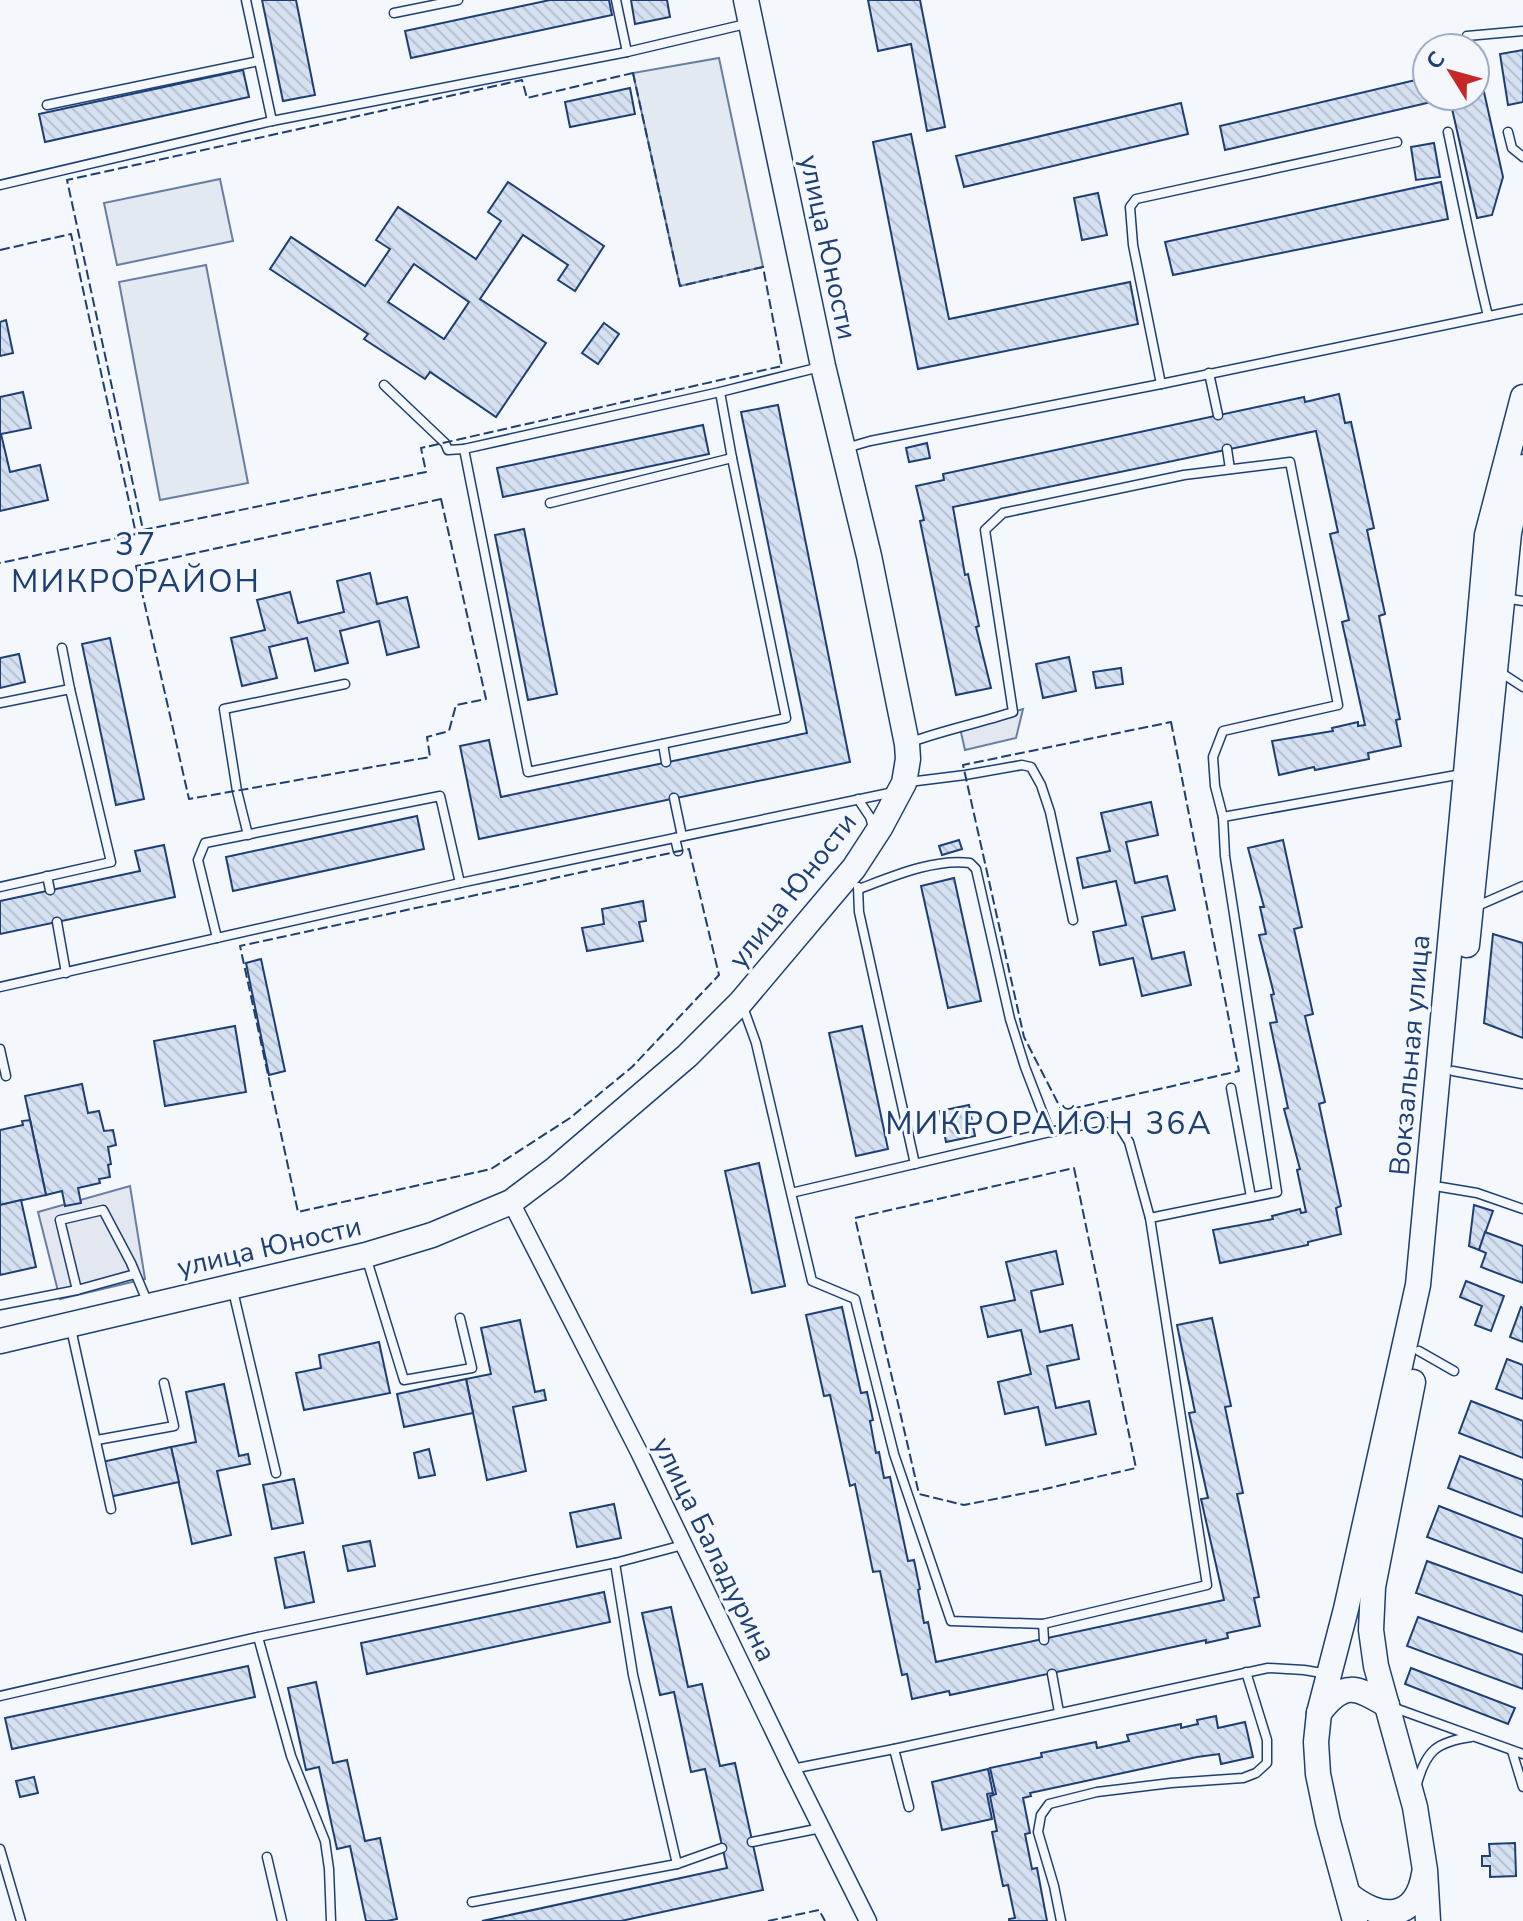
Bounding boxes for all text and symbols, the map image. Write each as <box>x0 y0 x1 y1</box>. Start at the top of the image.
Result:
north arrow <box>1411 32 1491 112</box>
text: С <box>1419 46 1452 76</box>
street label: улица Юности <box>790 151 866 343</box>
district label: 37 МИКРОРАЙОН <box>11 523 261 603</box>
street label: улица Юности <box>720 805 866 976</box>
street label: Вокзальная улица <box>1381 933 1439 1177</box>
district label: МИКРОРАЙОН 36А <box>885 1102 1213 1145</box>
street label: улица Юности <box>173 1207 365 1287</box>
street label: улица Баладурина <box>643 1431 785 1668</box>

